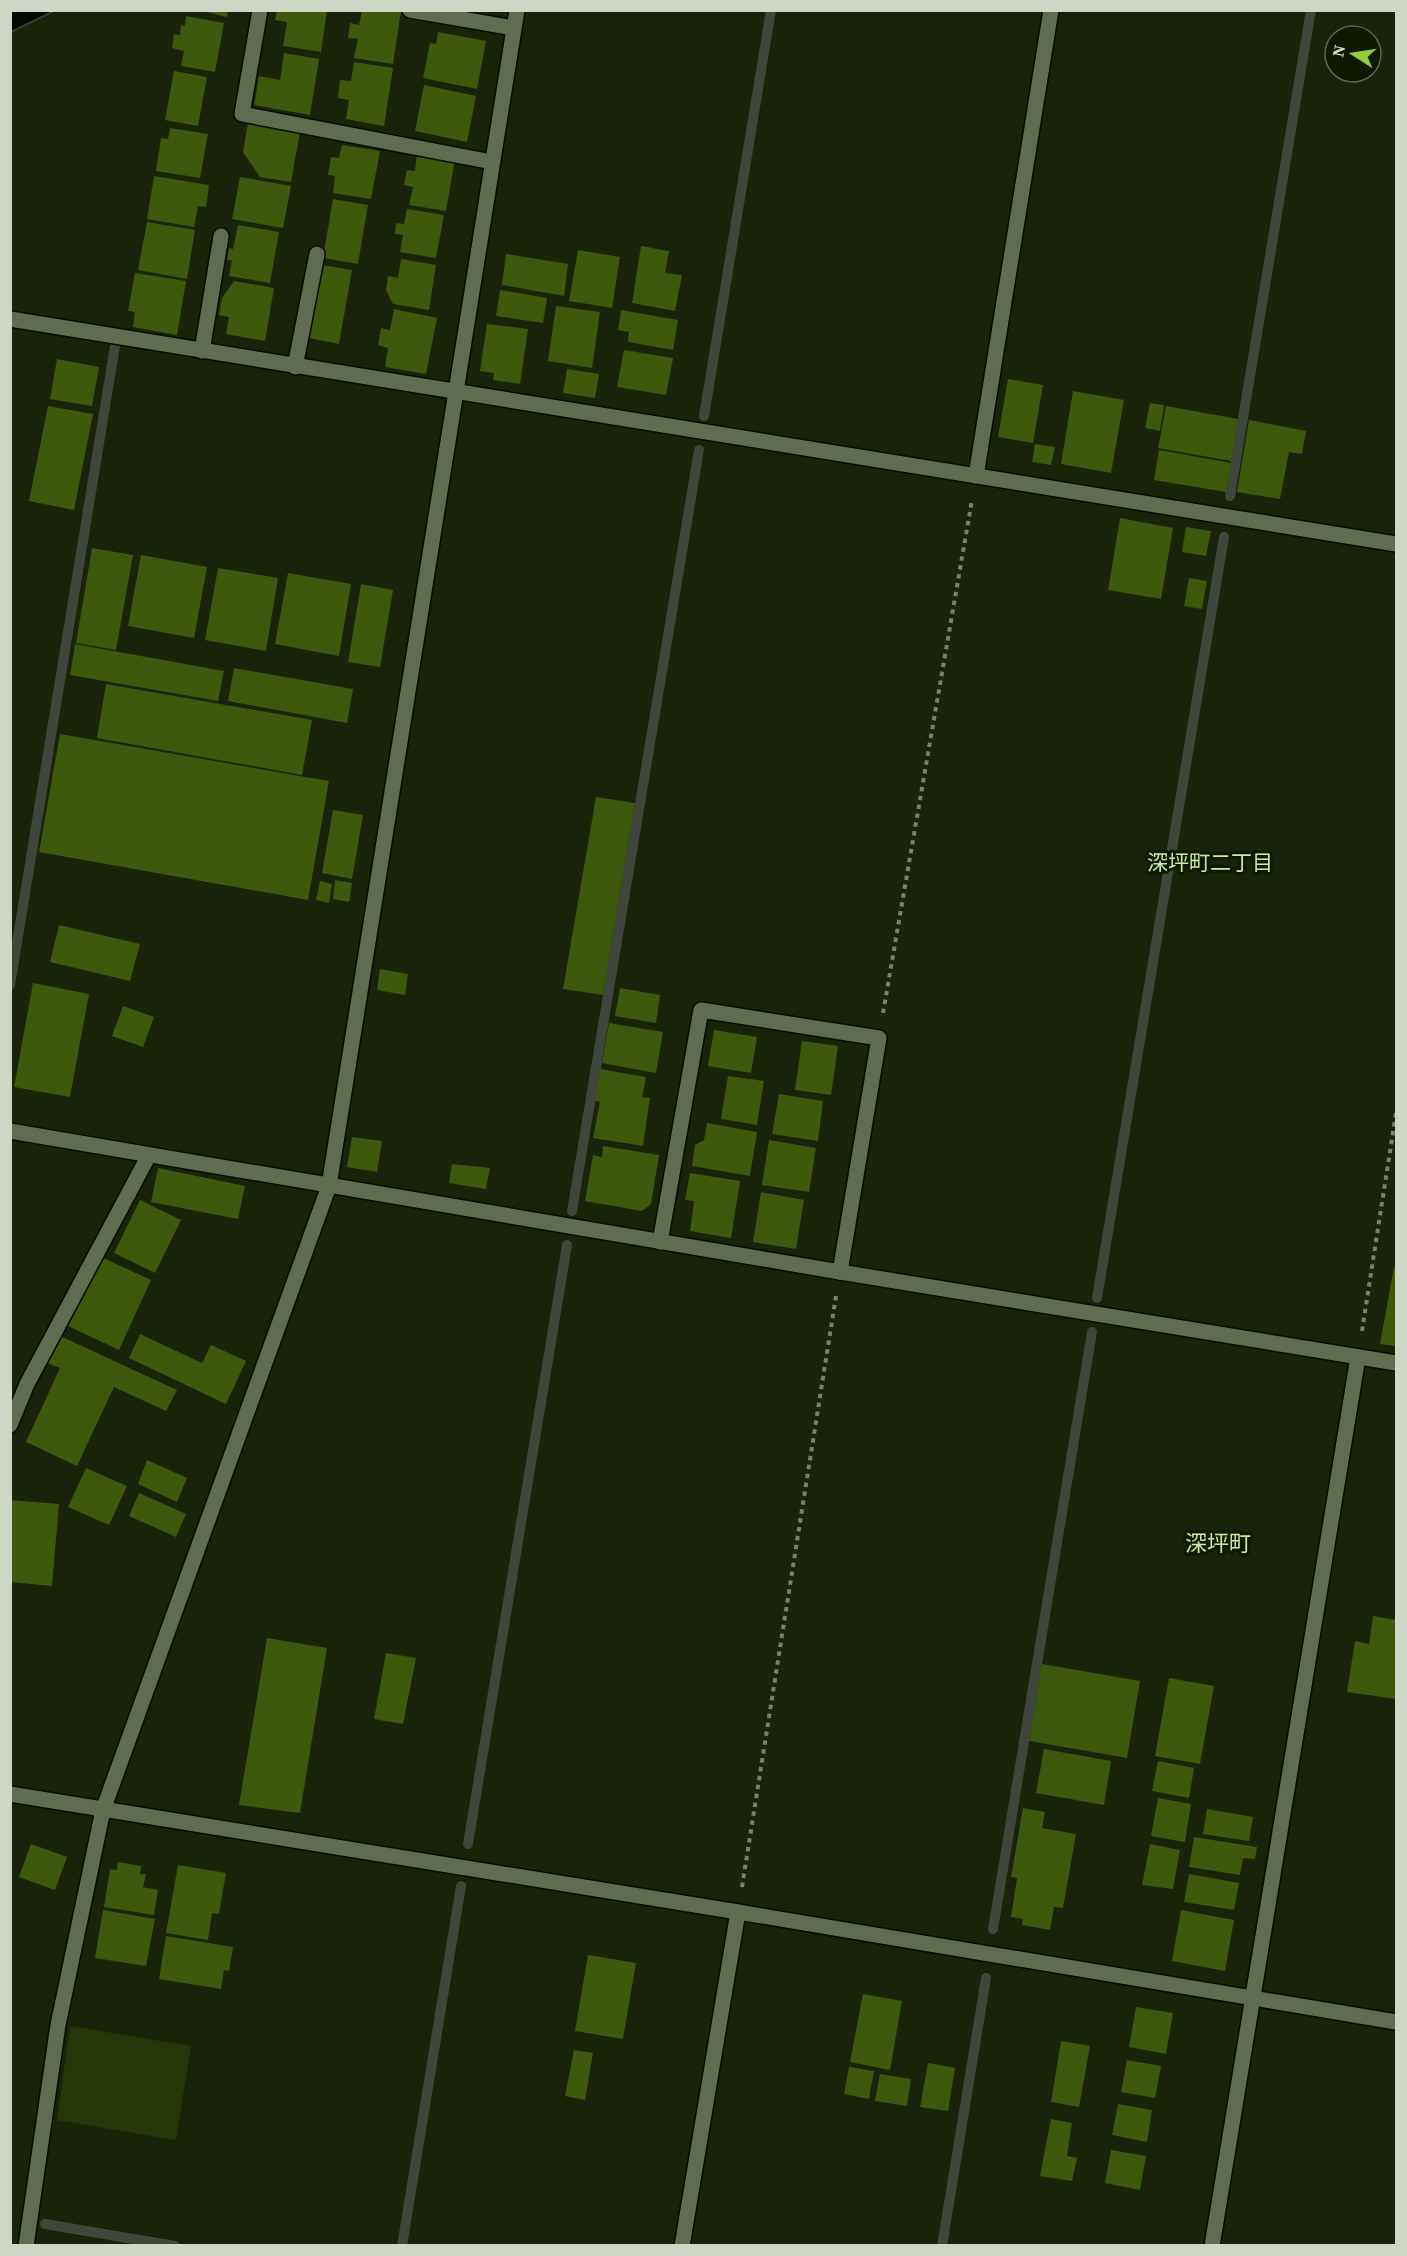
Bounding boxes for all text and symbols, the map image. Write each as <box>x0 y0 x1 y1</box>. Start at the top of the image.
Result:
north arrow <box>1323 24 1383 84</box>
text: N <box>1326 43 1350 59</box>
district label: 深坪町二丁目 <box>1147 848 1273 877</box>
district label: 深坪町 <box>1185 1528 1251 1558</box>

